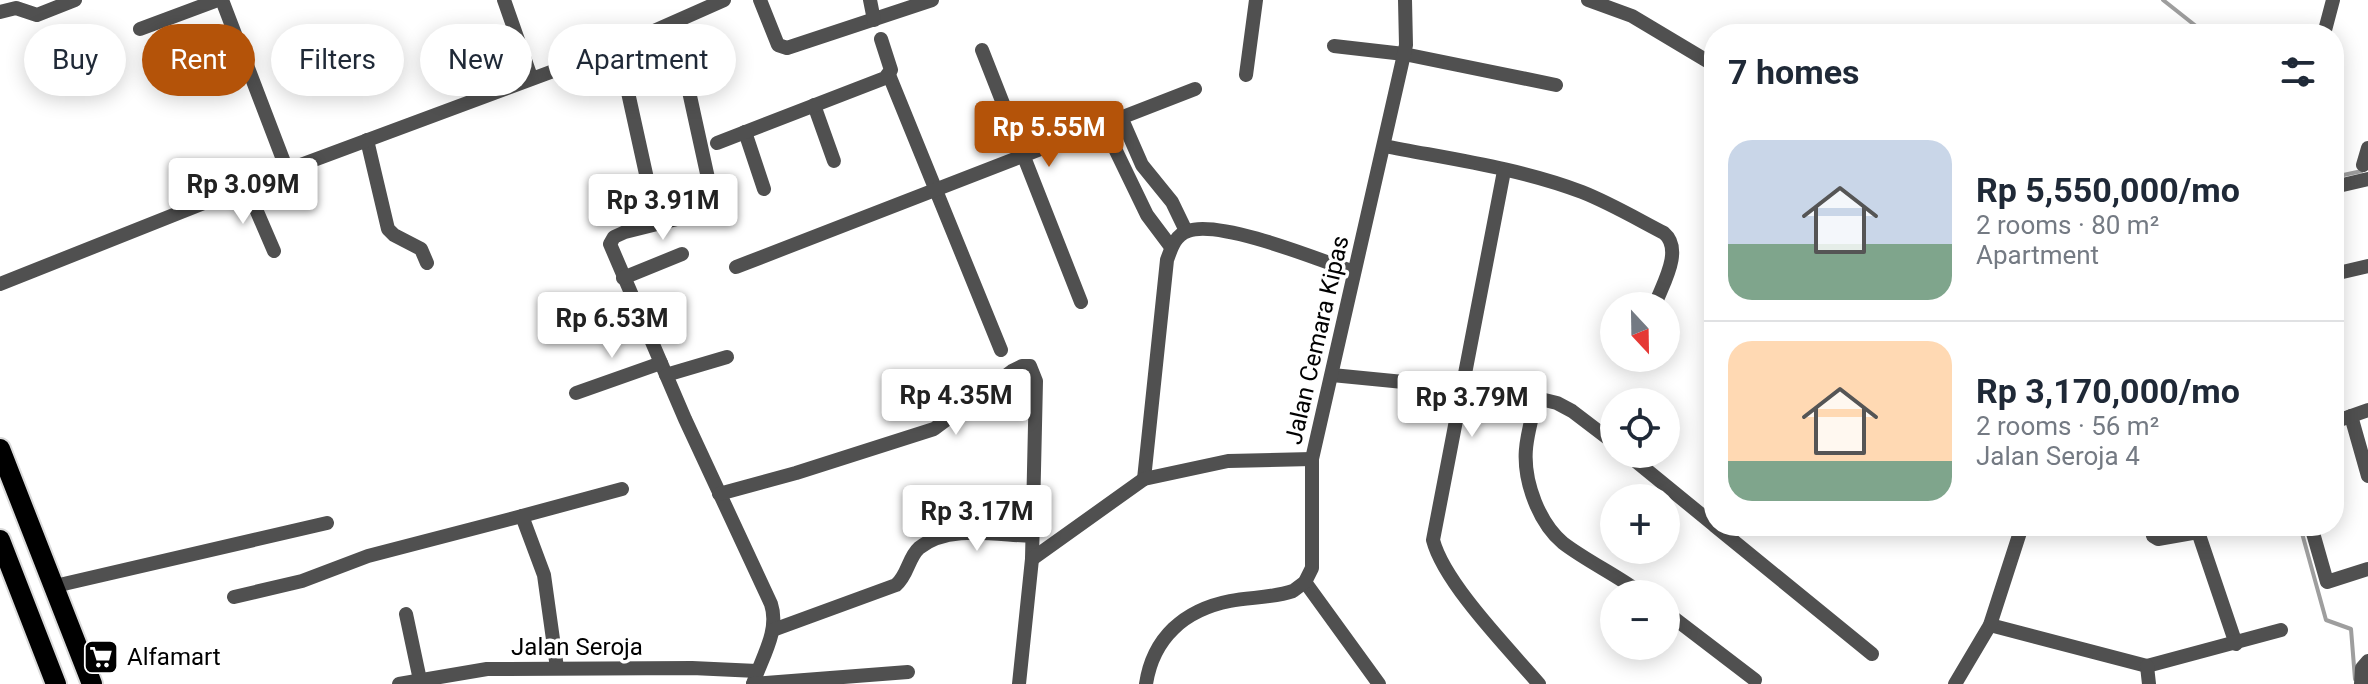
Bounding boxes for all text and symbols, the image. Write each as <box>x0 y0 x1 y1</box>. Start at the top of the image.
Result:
chip: Buy <box>24 24 126 96</box>
chip: Rent <box>142 24 255 96</box>
chip: Filters <box>271 24 404 96</box>
chip: New <box>420 24 532 96</box>
chip: Apartment <box>548 24 736 96</box>
icon: filters <box>2276 50 2320 94</box>
text: 7 homes <box>1728 52 1859 92</box>
pin: Rp 5.55M <box>966 101 1132 169</box>
text: Rp 5.55M <box>993 112 1105 142</box>
pin: Rp 3.09M <box>160 158 326 226</box>
text: Rp 3.09M <box>187 169 299 199</box>
text: Rp 5,550,000/mo <box>1976 170 2240 210</box>
icon: home <box>1792 172 1888 268</box>
pin: Rp 3.91M <box>580 174 746 242</box>
text: Rp 3.91M <box>607 185 719 215</box>
text: 2 rooms · 80 m² <box>1976 210 2159 240</box>
street label: Jalan Cemara Kipas <box>1279 233 1355 447</box>
text: Apartment <box>1976 240 2099 270</box>
pin: Rp 6.53M <box>529 292 695 360</box>
north arrow <box>1600 292 1680 372</box>
map controls <box>1600 292 1680 660</box>
text: Rp 6.53M <box>556 303 668 333</box>
pin: Rp 4.35M <box>873 369 1039 437</box>
pin: Rp 3.79M <box>1389 371 1555 439</box>
text: Rp 3,170,000/mo <box>1976 371 2240 411</box>
icon: home <box>1792 373 1888 469</box>
text: Rp 4.35M <box>900 380 1012 410</box>
text: Rp 3.79M <box>1416 382 1528 412</box>
button: locate <box>1600 388 1680 468</box>
text: 2 rooms · 56 m² <box>1976 411 2159 441</box>
text: Jalan Seroja 4 <box>1976 441 2140 471</box>
button: + <box>1600 484 1680 564</box>
pin: Rp 3.17M <box>894 485 1060 553</box>
text: Rp 3.17M <box>921 496 1033 526</box>
button: − <box>1600 580 1680 660</box>
street label: Jalan Seroja <box>511 633 643 661</box>
supermarket icon: Alfamart <box>82 638 120 676</box>
place label: Alfamart <box>127 643 221 671</box>

